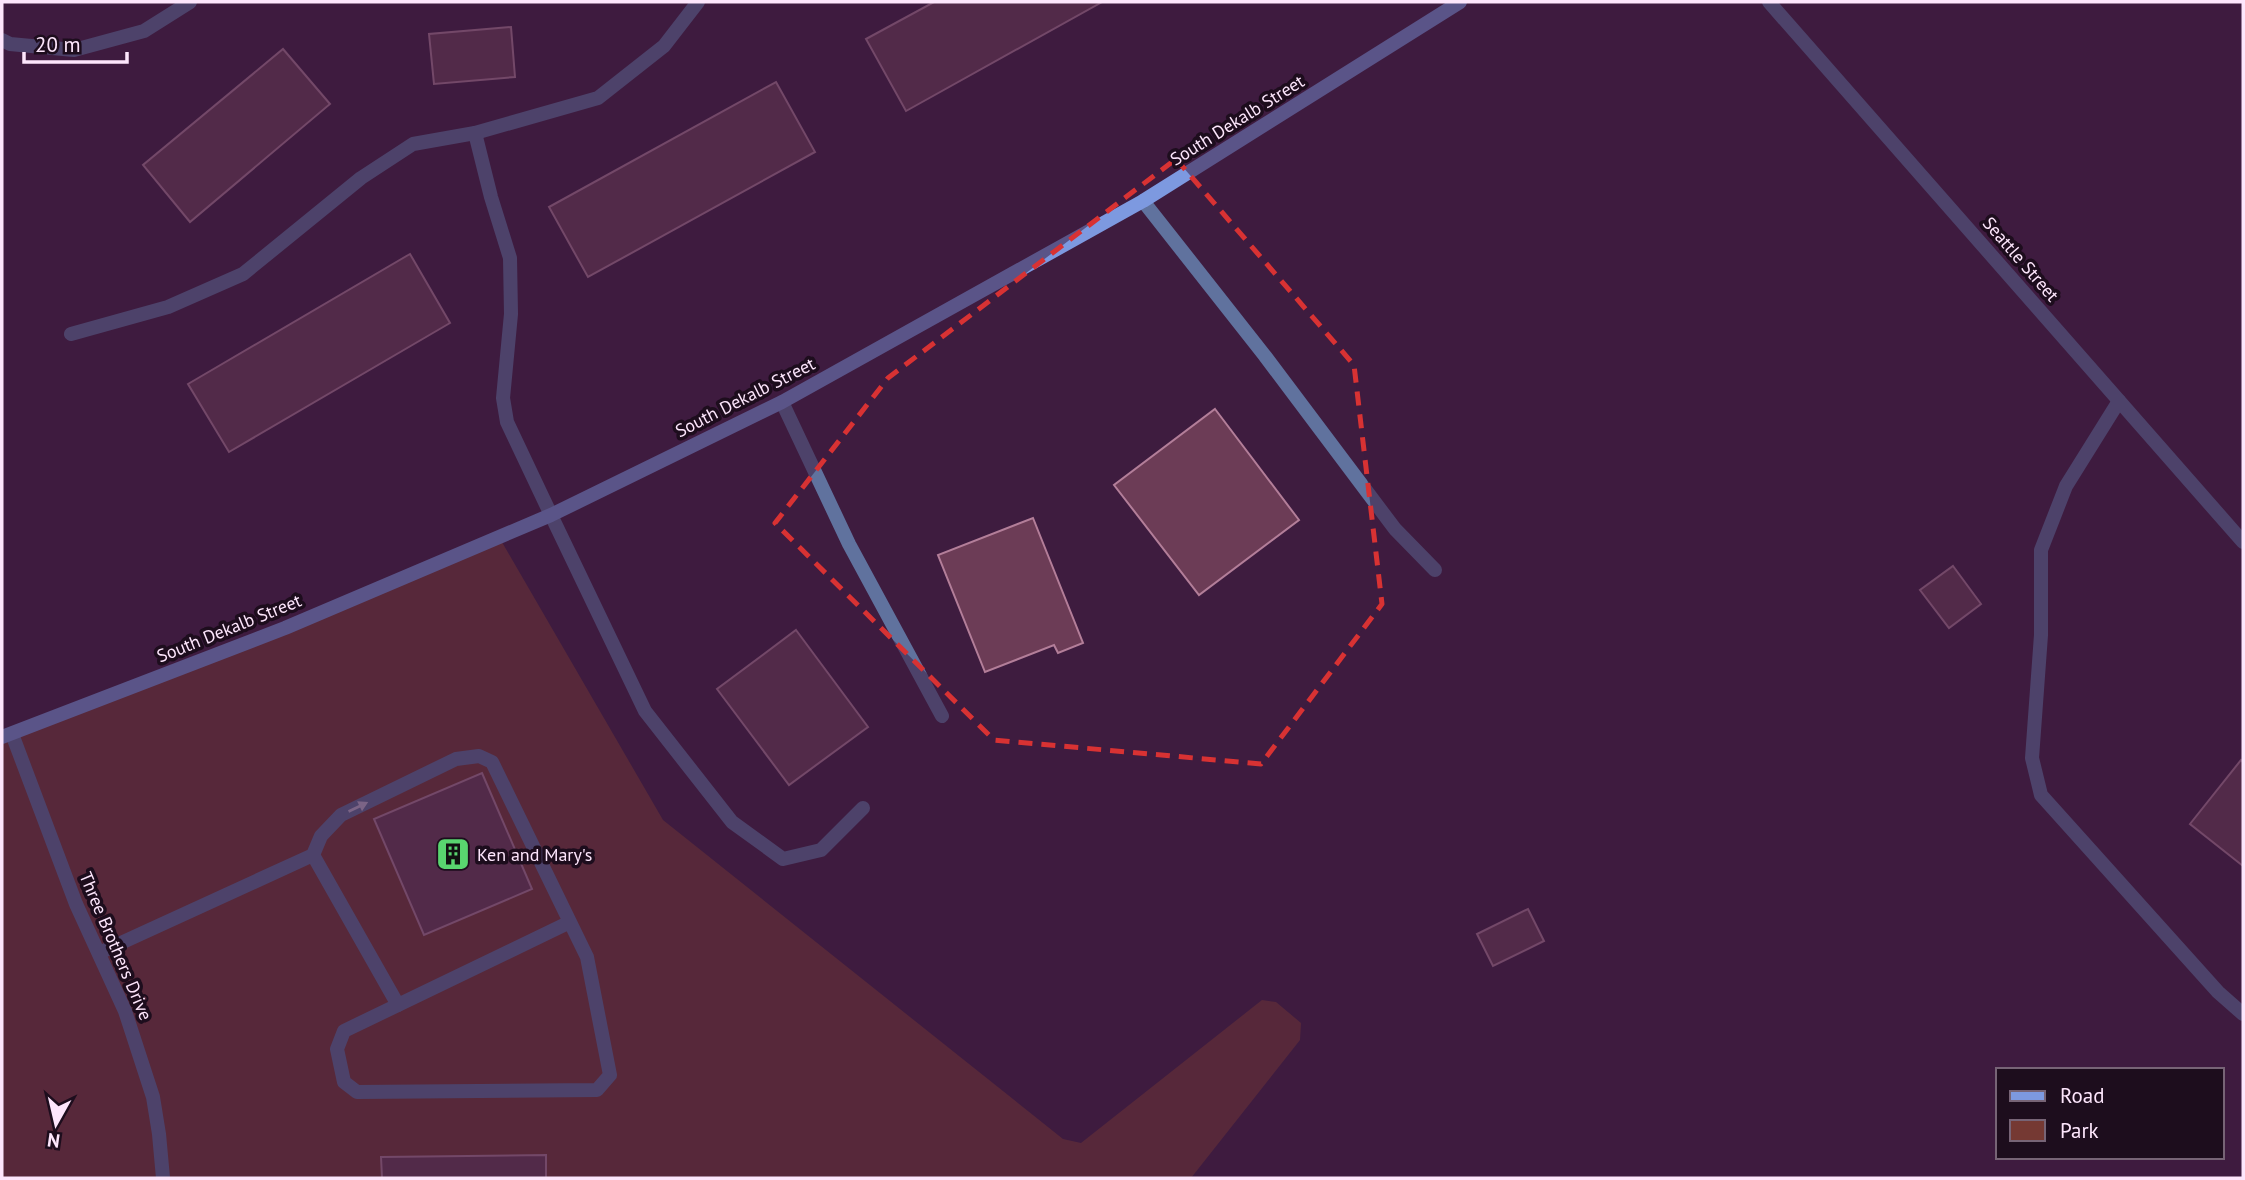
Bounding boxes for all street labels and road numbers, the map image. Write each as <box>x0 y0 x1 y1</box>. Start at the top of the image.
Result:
street label: South Dekalb Street <box>1166 69 1308 171</box>
street label: Seattle Street <box>1978 212 2064 306</box>
street label: South Dekalb Street <box>671 352 819 442</box>
street label: South Dekalb Street <box>153 589 305 667</box>
street label: Three Brothers Drive <box>74 868 158 1024</box>

